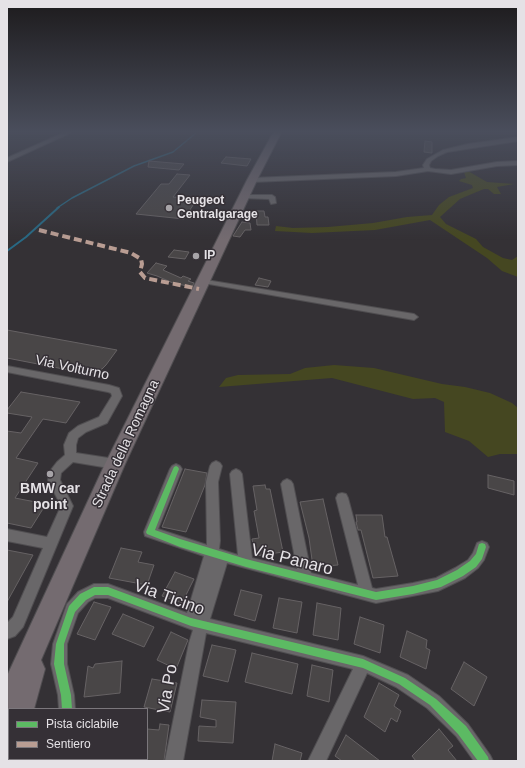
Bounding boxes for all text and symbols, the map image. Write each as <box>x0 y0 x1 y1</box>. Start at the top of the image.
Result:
place label: Peugeot Centralgarage <box>177 194 258 222</box>
marker: Peugeot Centralgarage <box>164 203 174 213</box>
place label: IP <box>204 249 215 263</box>
marker: IP <box>191 251 201 261</box>
street label: Via Volturno <box>33 352 111 384</box>
street label: Strada della Romagna <box>89 377 163 511</box>
marker: BMW car point <box>45 469 55 479</box>
place label: BMW car point <box>20 481 80 514</box>
street label: Via Panaro <box>249 540 335 580</box>
street label: Via Ticino <box>131 576 207 620</box>
street label: Via Po <box>154 663 182 715</box>
legend <box>8 708 148 760</box>
text: Pista ciclabile <box>46 717 119 731</box>
text: Sentiero <box>46 737 91 751</box>

